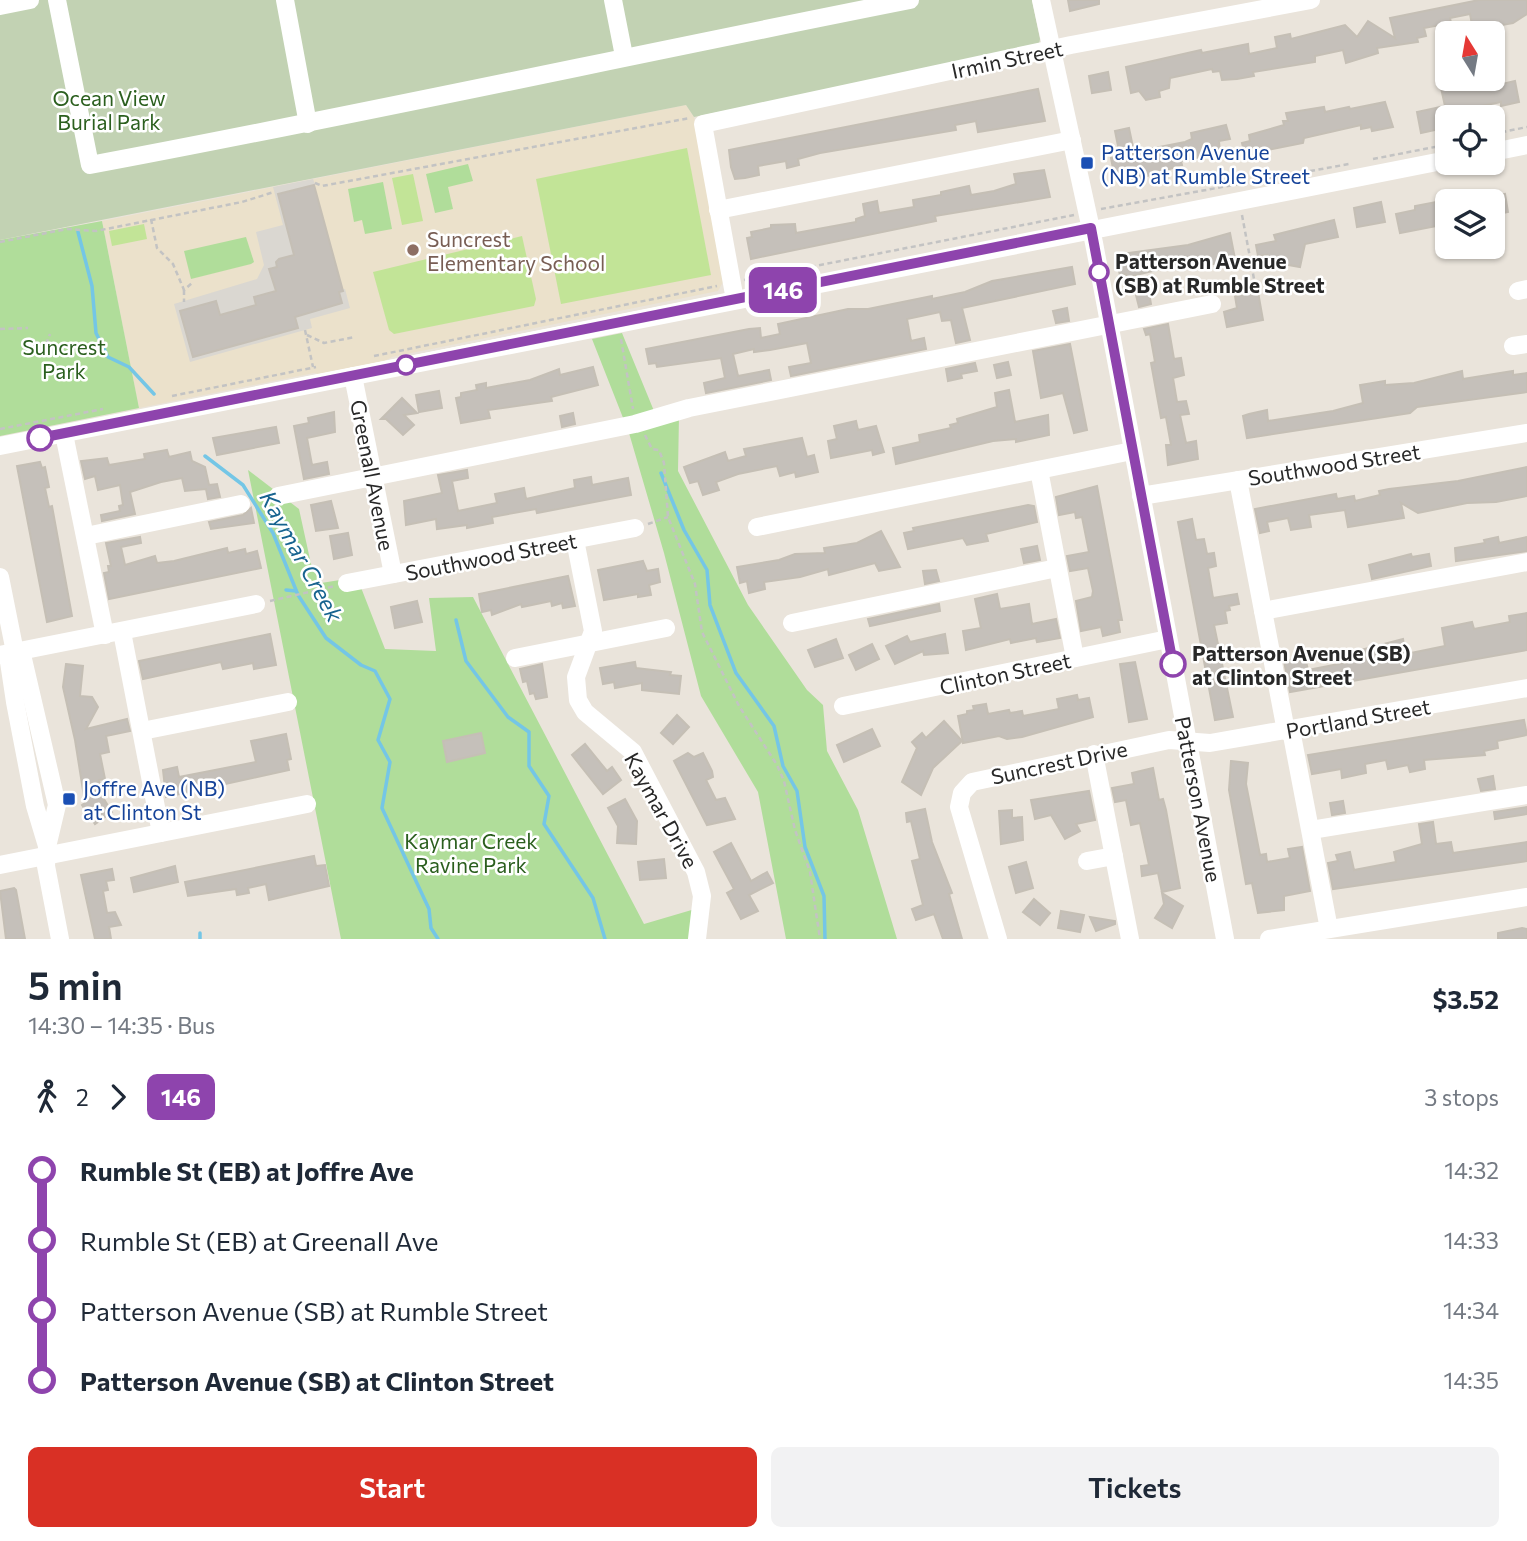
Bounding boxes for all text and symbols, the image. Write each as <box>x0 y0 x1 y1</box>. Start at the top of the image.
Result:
north arrow <box>1435 21 1505 91</box>
map controls <box>1435 21 1505 259</box>
street label: Irmin Street <box>949 35 1065 83</box>
park label: Ocean View Burial Park <box>52 85 166 134</box>
button: locate <box>1435 105 1505 175</box>
place label: Patterson Avenue (NB) at Rumble Street <box>1101 139 1310 188</box>
marker: Patterson Avenue (NB) at Rumble Street <box>1079 155 1095 171</box>
button: layers <box>1435 189 1505 259</box>
place label: Suncrest Elementary School <box>427 226 605 275</box>
marker: Suncrest Elementary School <box>405 242 421 258</box>
place label: Patterson Avenue (SB) at Rumble Street <box>1115 248 1325 297</box>
marker: Patterson Avenue (SB) at Rumble Street <box>1089 262 1109 282</box>
line badge: 146 <box>743 267 823 313</box>
text: 146 <box>763 275 803 304</box>
park label: Suncrest Park <box>22 334 106 383</box>
unlabelled marker <box>396 355 416 375</box>
street label: Greenall Avenue <box>346 397 400 553</box>
unlabelled marker <box>27 425 53 451</box>
street label: Southwood Street <box>1246 438 1422 490</box>
water label: Kaymar Creek <box>254 485 350 627</box>
street label: Southwood Street <box>403 527 579 585</box>
place label: Patterson Avenue (SB) at Clinton Street <box>1192 640 1411 689</box>
street label: Clinton Street <box>937 647 1073 699</box>
marker: Patterson Avenue (SB) at Clinton Street <box>1160 651 1186 677</box>
street label: Portland Street <box>1284 693 1432 743</box>
street label: Patterson Avenue <box>1171 714 1227 884</box>
street label: Suncrest Drive <box>989 735 1129 789</box>
street label: Kaymar Drive <box>620 748 704 872</box>
place label: Joffre Ave (NB) at Clinton St <box>83 775 225 824</box>
marker: Joffre Ave (NB) at Clinton St <box>61 791 77 807</box>
park label: Kaymar Creek Ravine Park <box>404 828 538 877</box>
text: 5 min <box>28 961 123 1008</box>
text: $3.52 <box>1432 983 1499 1014</box>
text: 14:30 – 14:35 · Bus <box>28 1011 215 1039</box>
icon: walk <box>28 1078 66 1116</box>
icon: forward <box>99 1078 137 1116</box>
text: 146 <box>161 1082 201 1111</box>
text: 2 <box>76 1083 89 1111</box>
text: 3 stops <box>1424 1083 1499 1111</box>
text: Rumble St (EB) at Joffre Ave <box>80 1155 414 1186</box>
text: 14:32 <box>1444 1156 1499 1184</box>
text: Rumble St (EB) at Greenall Ave <box>80 1225 438 1256</box>
text: 14:33 <box>1444 1226 1499 1254</box>
text: Patterson Avenue (SB) at Rumble Street <box>80 1295 548 1326</box>
text: 14:34 <box>1443 1296 1499 1324</box>
text: Patterson Avenue (SB) at Clinton Street <box>80 1365 554 1396</box>
text: 14:35 <box>1444 1366 1499 1394</box>
button: Start <box>28 1447 757 1527</box>
button: Tickets <box>771 1447 1499 1527</box>

